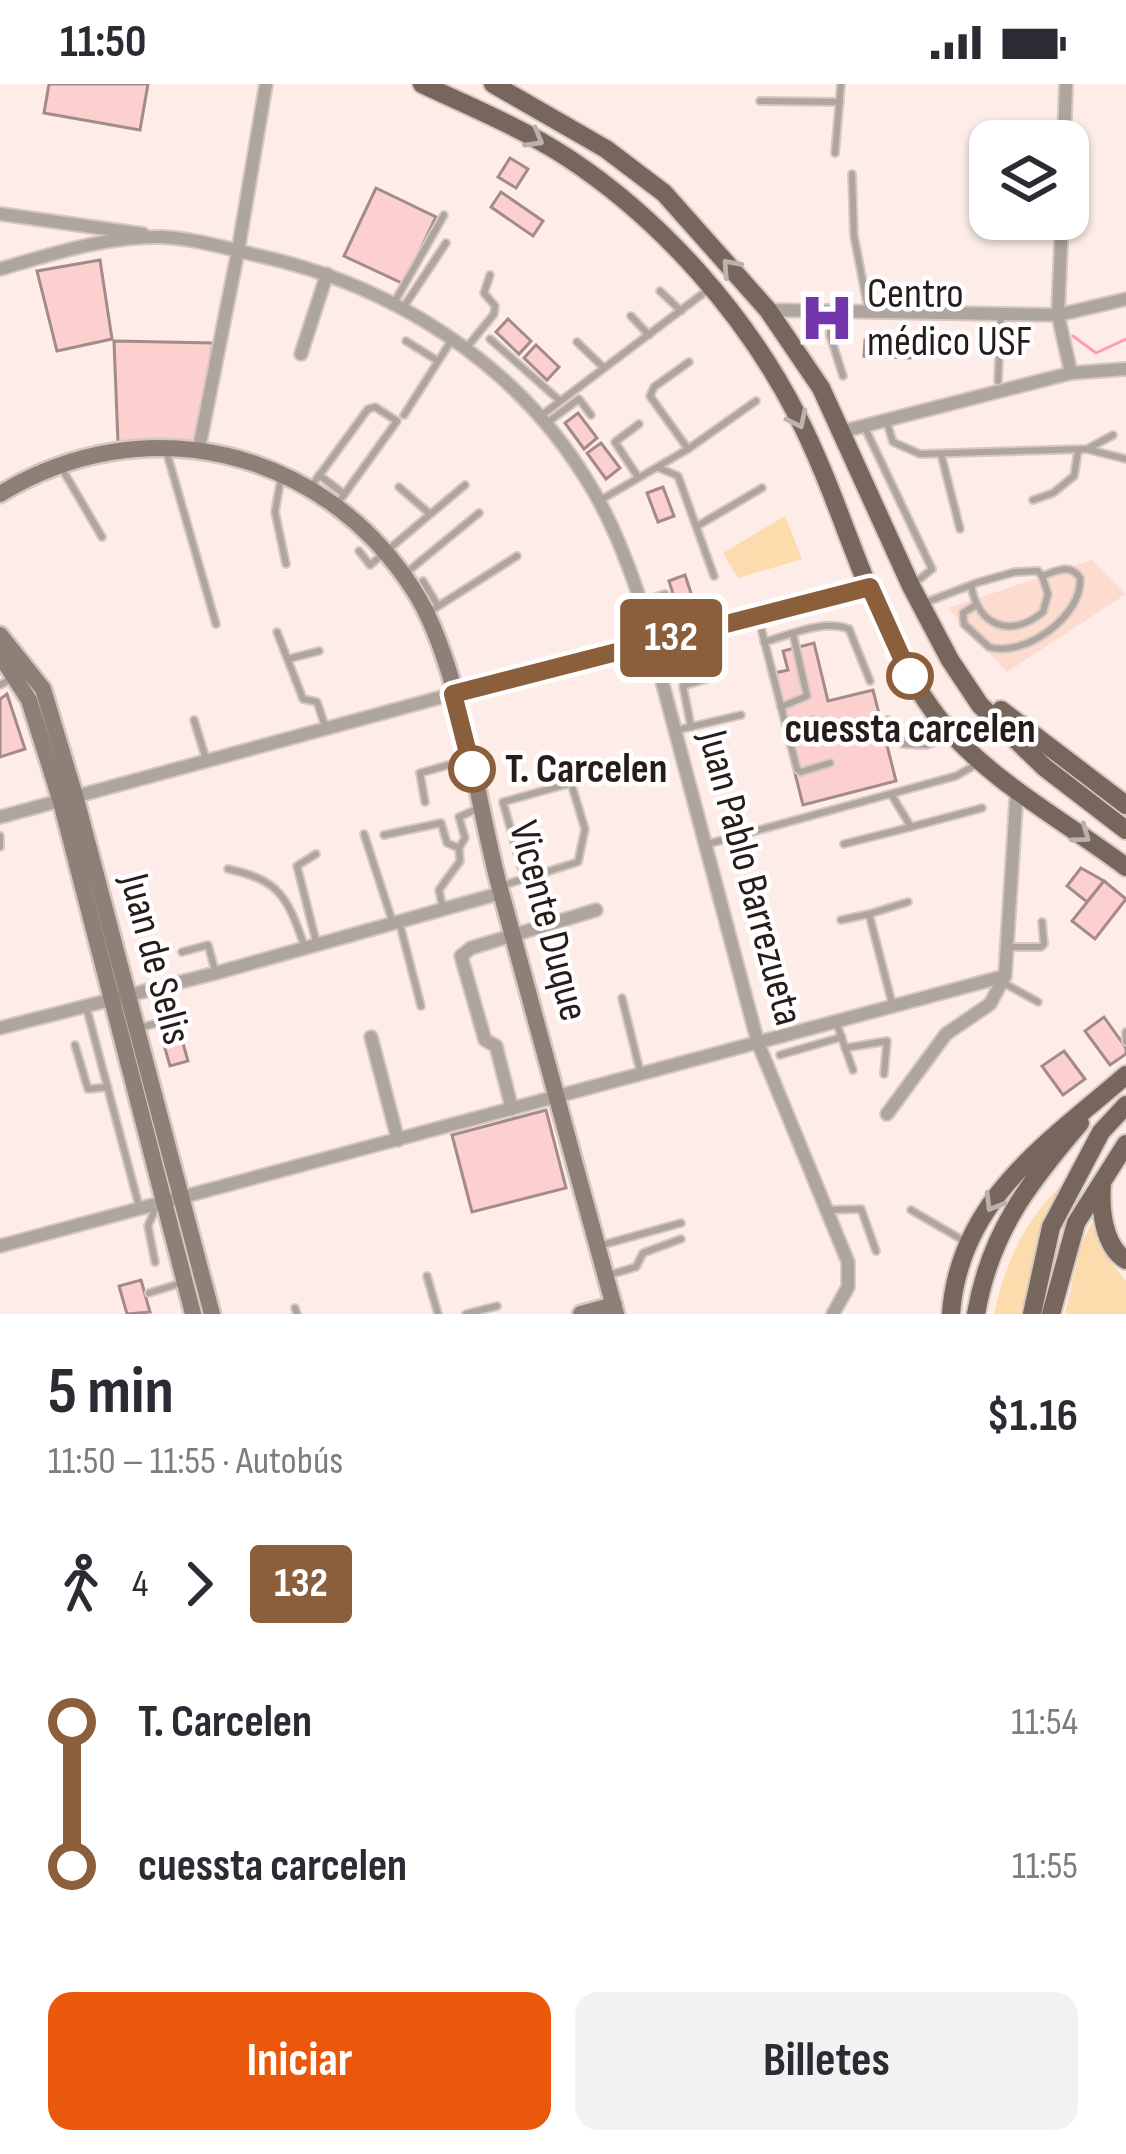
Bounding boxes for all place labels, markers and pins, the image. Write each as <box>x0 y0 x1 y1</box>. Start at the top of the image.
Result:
place label: Centro médico USF <box>867 269 1032 368</box>
hospital icon: Centro médico USF <box>798 289 856 347</box>
marker: cuessta carcelen <box>888 654 932 698</box>
place label: cuessta carcelen <box>784 704 1036 755</box>
place label: T. Carcelen <box>505 744 667 795</box>
marker: T. Carcelen <box>450 747 494 791</box>

